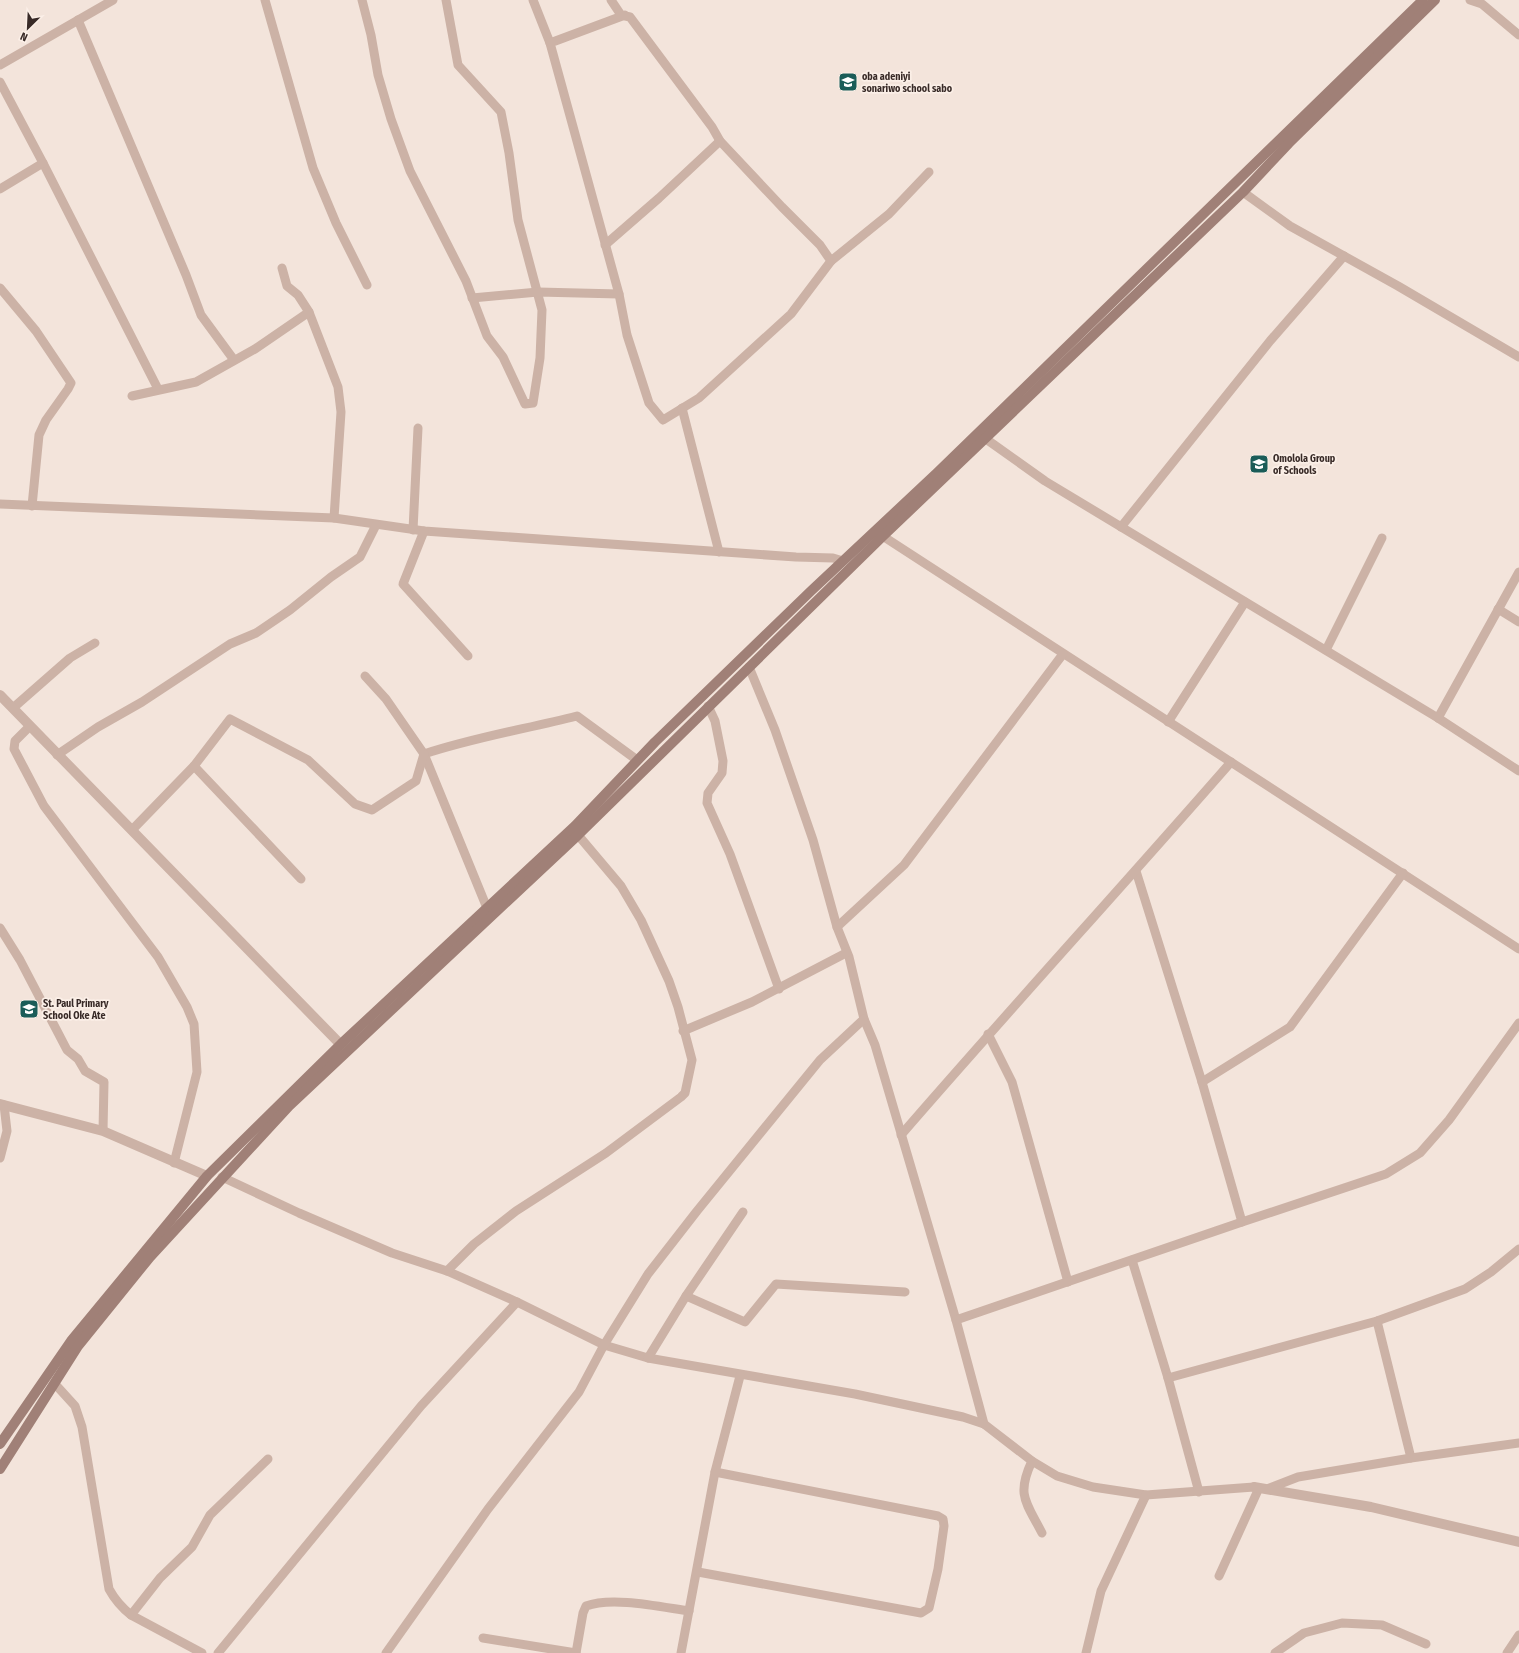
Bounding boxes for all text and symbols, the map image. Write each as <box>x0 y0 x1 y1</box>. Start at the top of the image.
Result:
north arrow <box>8 8 48 48</box>
text: N <box>18 29 30 44</box>
school or university icon: oba adeniyi sonariwo school sabo <box>837 71 859 93</box>
place label: oba adeniyi sonariwo school sabo <box>862 71 953 95</box>
school or university icon: Omolola Group of Schools <box>1248 453 1270 475</box>
place label: Omolola Group of Schools <box>1273 453 1336 477</box>
school or university icon: St. Paul Primary School Oke Ate <box>18 998 40 1020</box>
place label: St. Paul Primary School Oke Ate <box>43 998 109 1022</box>

